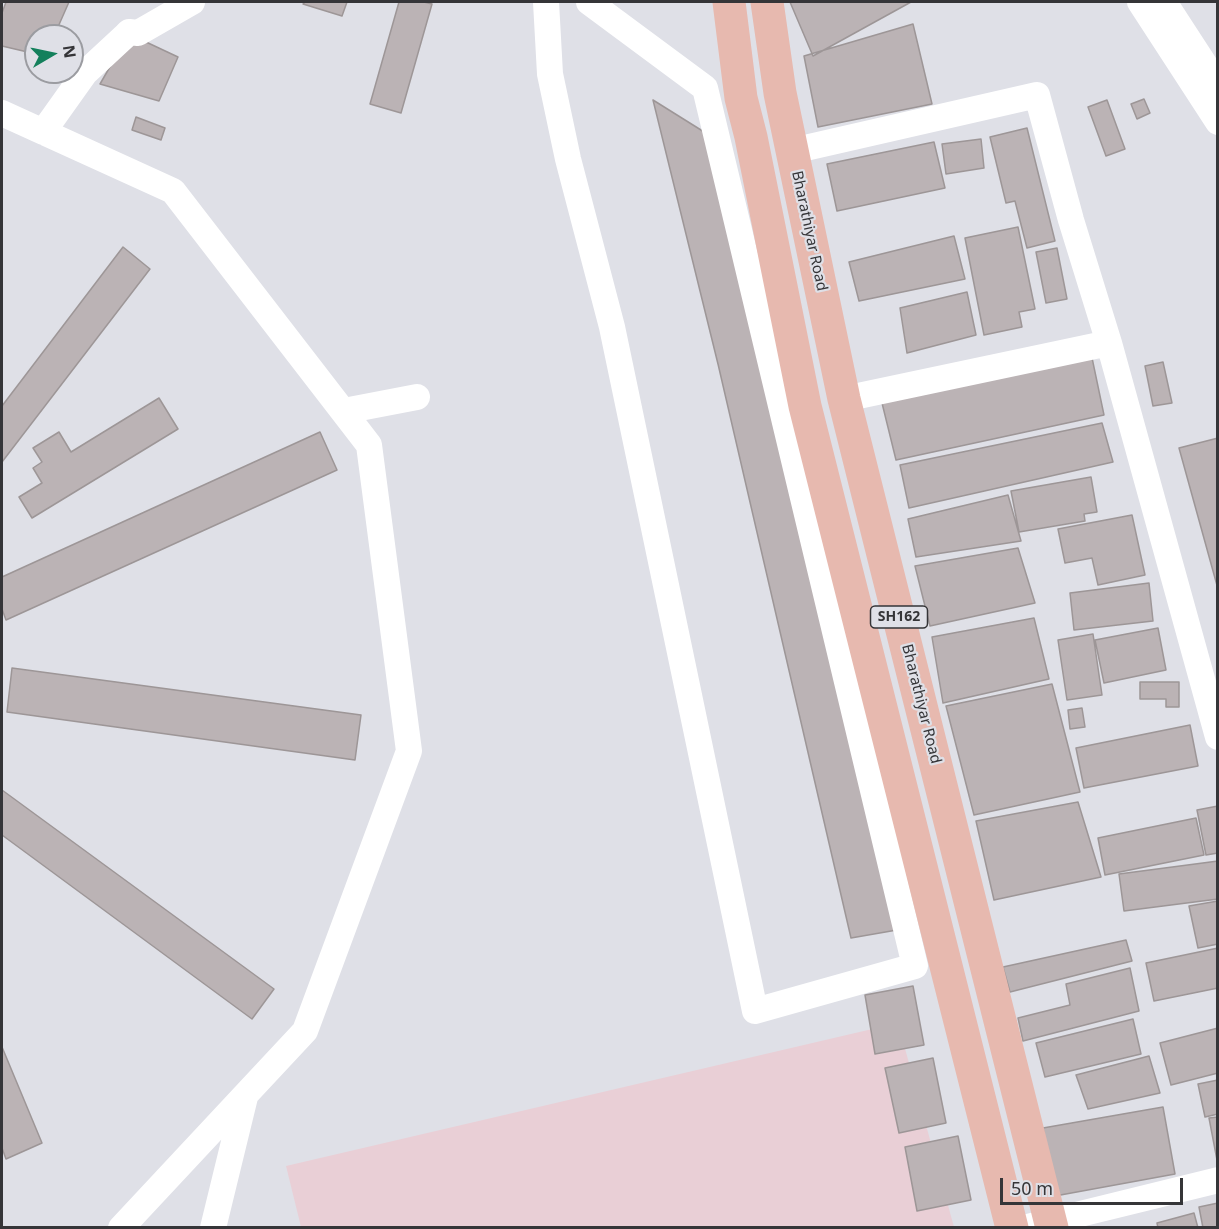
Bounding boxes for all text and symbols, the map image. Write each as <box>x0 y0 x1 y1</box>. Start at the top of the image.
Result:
north arrow <box>24 24 84 84</box>
text: N <box>58 43 82 60</box>
street label: Bharathiyar Road <box>787 169 831 293</box>
road number: SH162 <box>870 606 928 628</box>
street label: Bharathiyar Road <box>897 642 945 766</box>
scale bar <box>1003 1166 1186 1204</box>
text: 50 m <box>1011 1176 1053 1200</box>

